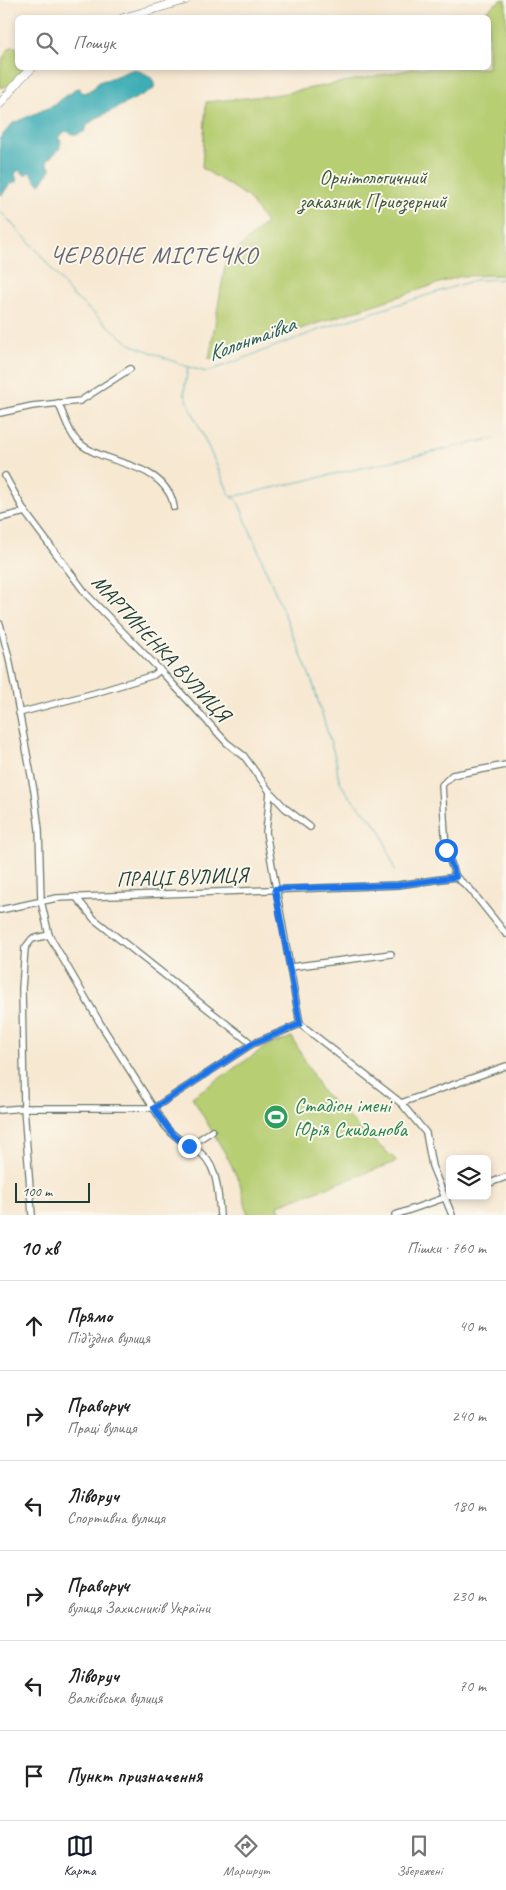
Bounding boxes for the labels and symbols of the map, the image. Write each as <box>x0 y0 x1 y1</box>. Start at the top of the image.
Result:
park label: Орнiтологичний заказник Приозерний <box>296 164 448 215</box>
district label: ЧЕРВОНЕ МІСТЕЧКО <box>50 240 260 270</box>
water label: Колонтаївка <box>204 309 301 368</box>
street label: МАРТИНЕНКА ВУЛИЦЯ <box>86 569 238 729</box>
route start <box>435 839 458 862</box>
street label: ПРАЦІ ВУЛИЦЯ <box>116 862 251 892</box>
place label: Стадiон імені Юрія Скиданова <box>294 1092 409 1142</box>
sports icon: Стадiон імені Юрія Скиданова <box>263 1104 289 1130</box>
route end <box>178 1135 201 1158</box>
scale bar <box>15 1180 90 1203</box>

